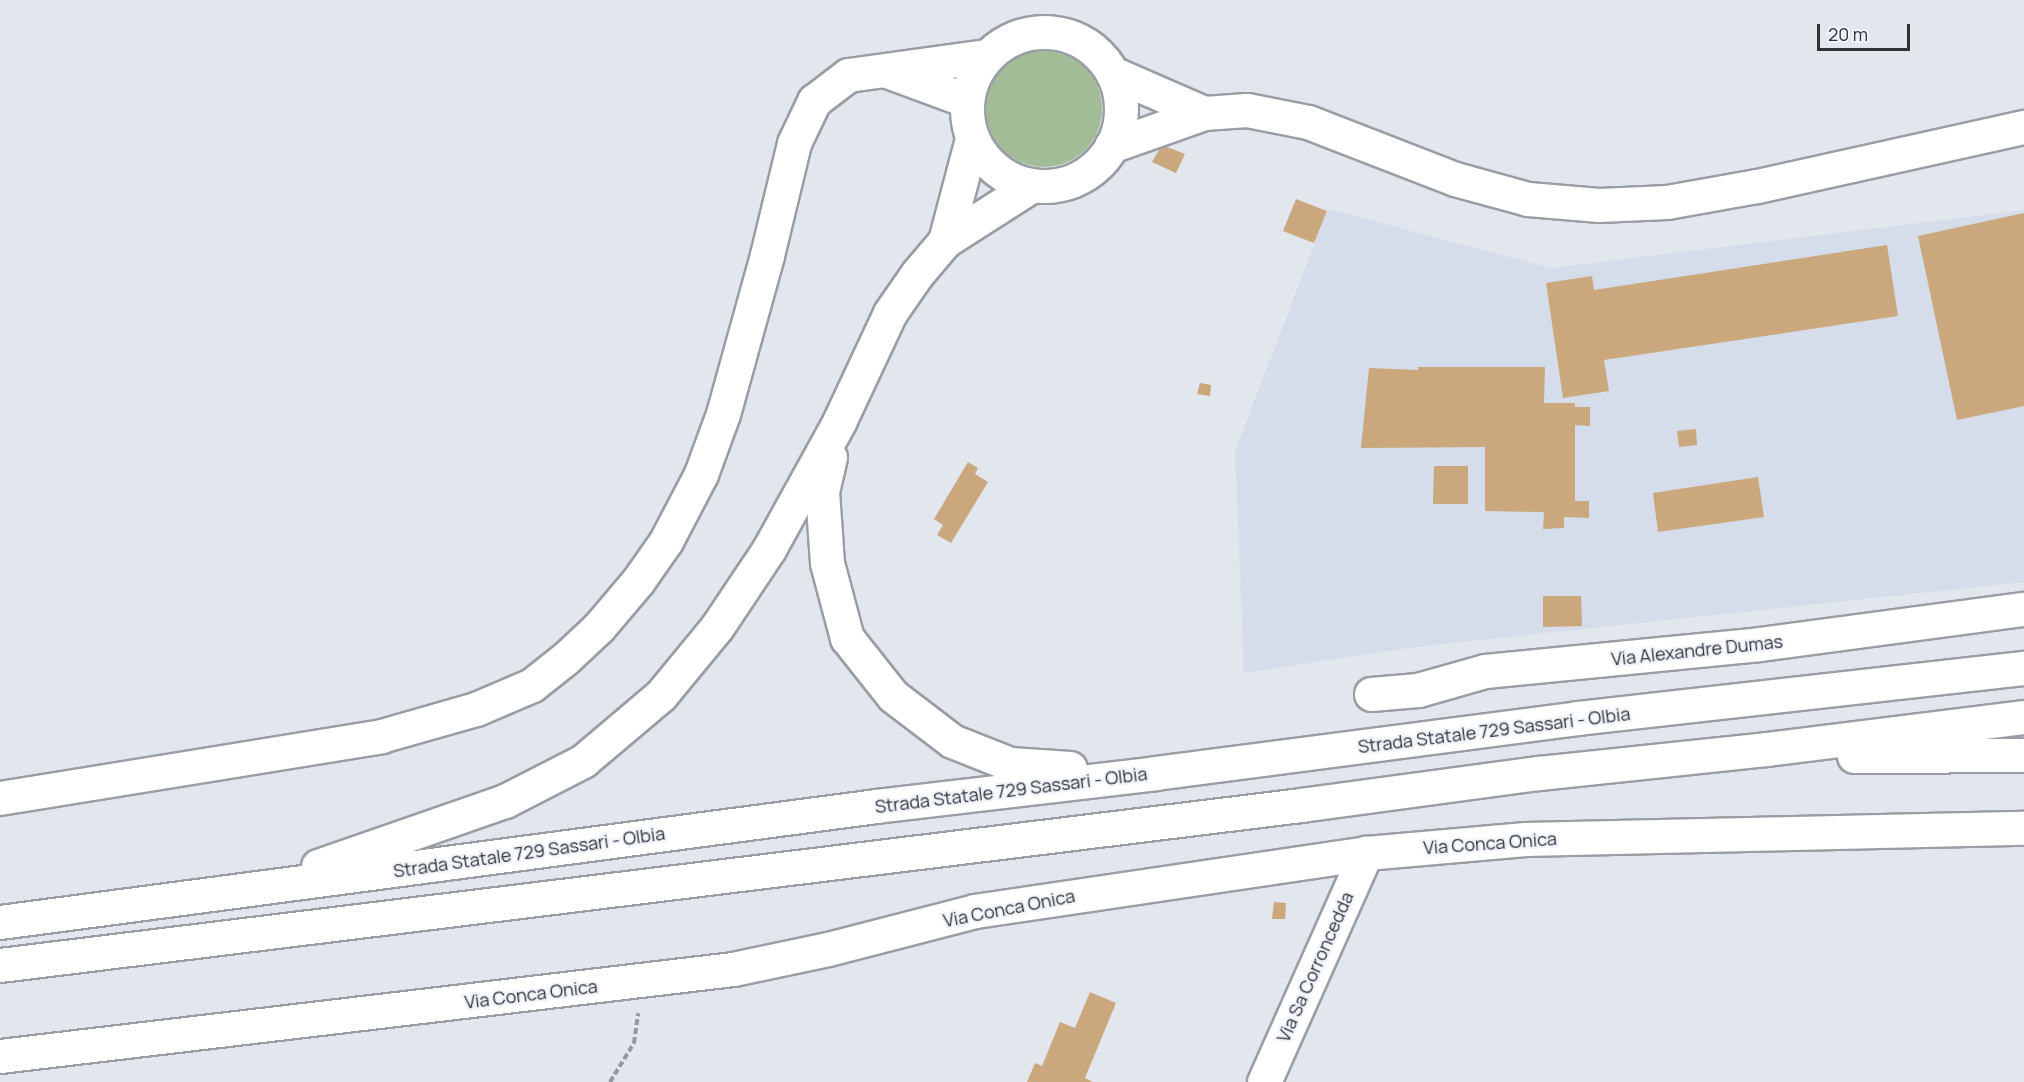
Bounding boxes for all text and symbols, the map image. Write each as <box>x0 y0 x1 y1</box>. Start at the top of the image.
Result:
scale bar <box>1820 12 1913 50</box>
text: 20 m <box>1828 22 1868 46</box>
street label: Via Alexandre Dumas <box>1610 630 1784 670</box>
street label: Strada Statale 729 Sassari - Olbia <box>1357 703 1631 757</box>
street label: Strada Statale 729 Sassari - Olbia <box>874 763 1148 817</box>
street label: Strada Statale 729 Sassari - Olbia <box>392 822 666 882</box>
street label: Via Conca Onica <box>1423 828 1557 858</box>
street label: Via Conca Onica <box>941 885 1077 931</box>
street label: Via Sa Corroncedda <box>1272 889 1358 1045</box>
street label: Via Conca Onica <box>463 975 599 1013</box>

